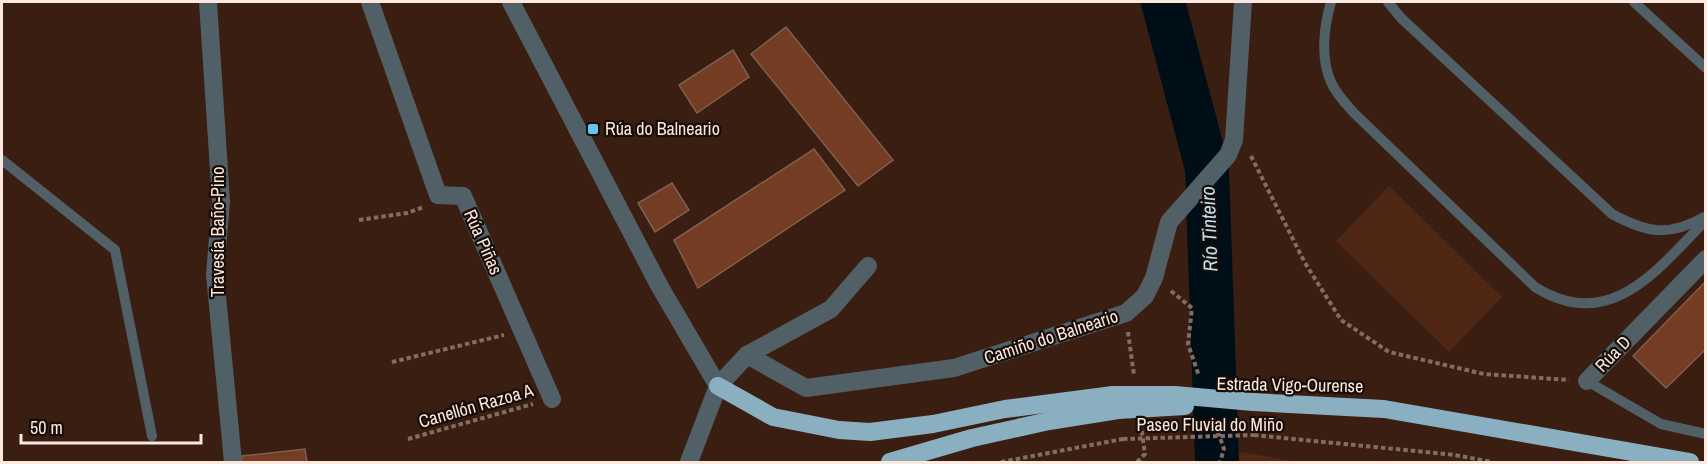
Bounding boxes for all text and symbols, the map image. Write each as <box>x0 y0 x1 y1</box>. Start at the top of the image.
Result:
place label: Rúa do Balneario <box>605 116 720 141</box>
marker: Rúa do Balneario <box>586 122 600 136</box>
street label: Travesía Baño-Pino <box>205 167 230 297</box>
water label: Río Tinteiro <box>1194 186 1223 272</box>
street label: Rúa Piñas <box>458 205 509 278</box>
street label: Camiño do Balneario <box>981 303 1121 370</box>
street label: Rúa D <box>1589 330 1636 377</box>
street label: Estrada Vigo-Ourense <box>1216 371 1364 398</box>
street label: Canellón Razoa A <box>416 377 536 434</box>
scale bar <box>21 407 201 445</box>
street label: Paseo Fluvial do Miño <box>1137 412 1283 437</box>
text: 50 m <box>30 415 63 440</box>

